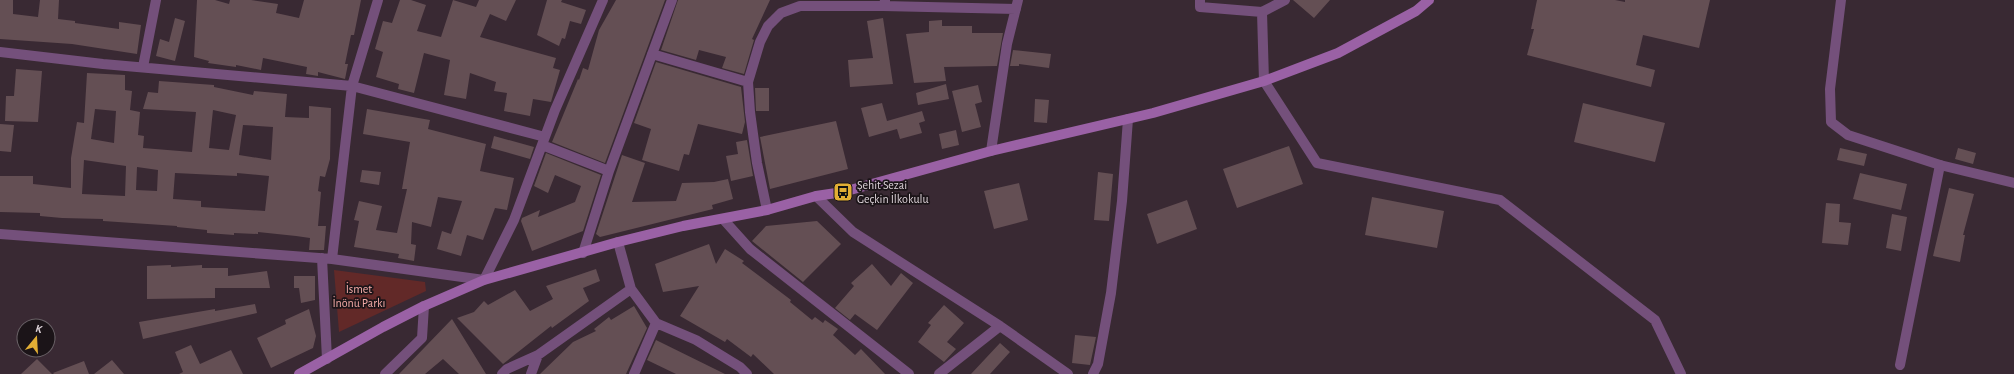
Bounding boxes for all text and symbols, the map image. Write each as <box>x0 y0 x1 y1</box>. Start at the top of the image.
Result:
place label: Şehit Sezai Geçkin İlkokulu <box>857 179 929 205</box>
bus stop icon: Şehit Sezai Geçkin İlkokulu <box>832 181 854 203</box>
park label: İsmet İnönü Parkı <box>333 282 385 309</box>
north arrow <box>16 318 56 358</box>
text: K <box>34 323 44 335</box>

